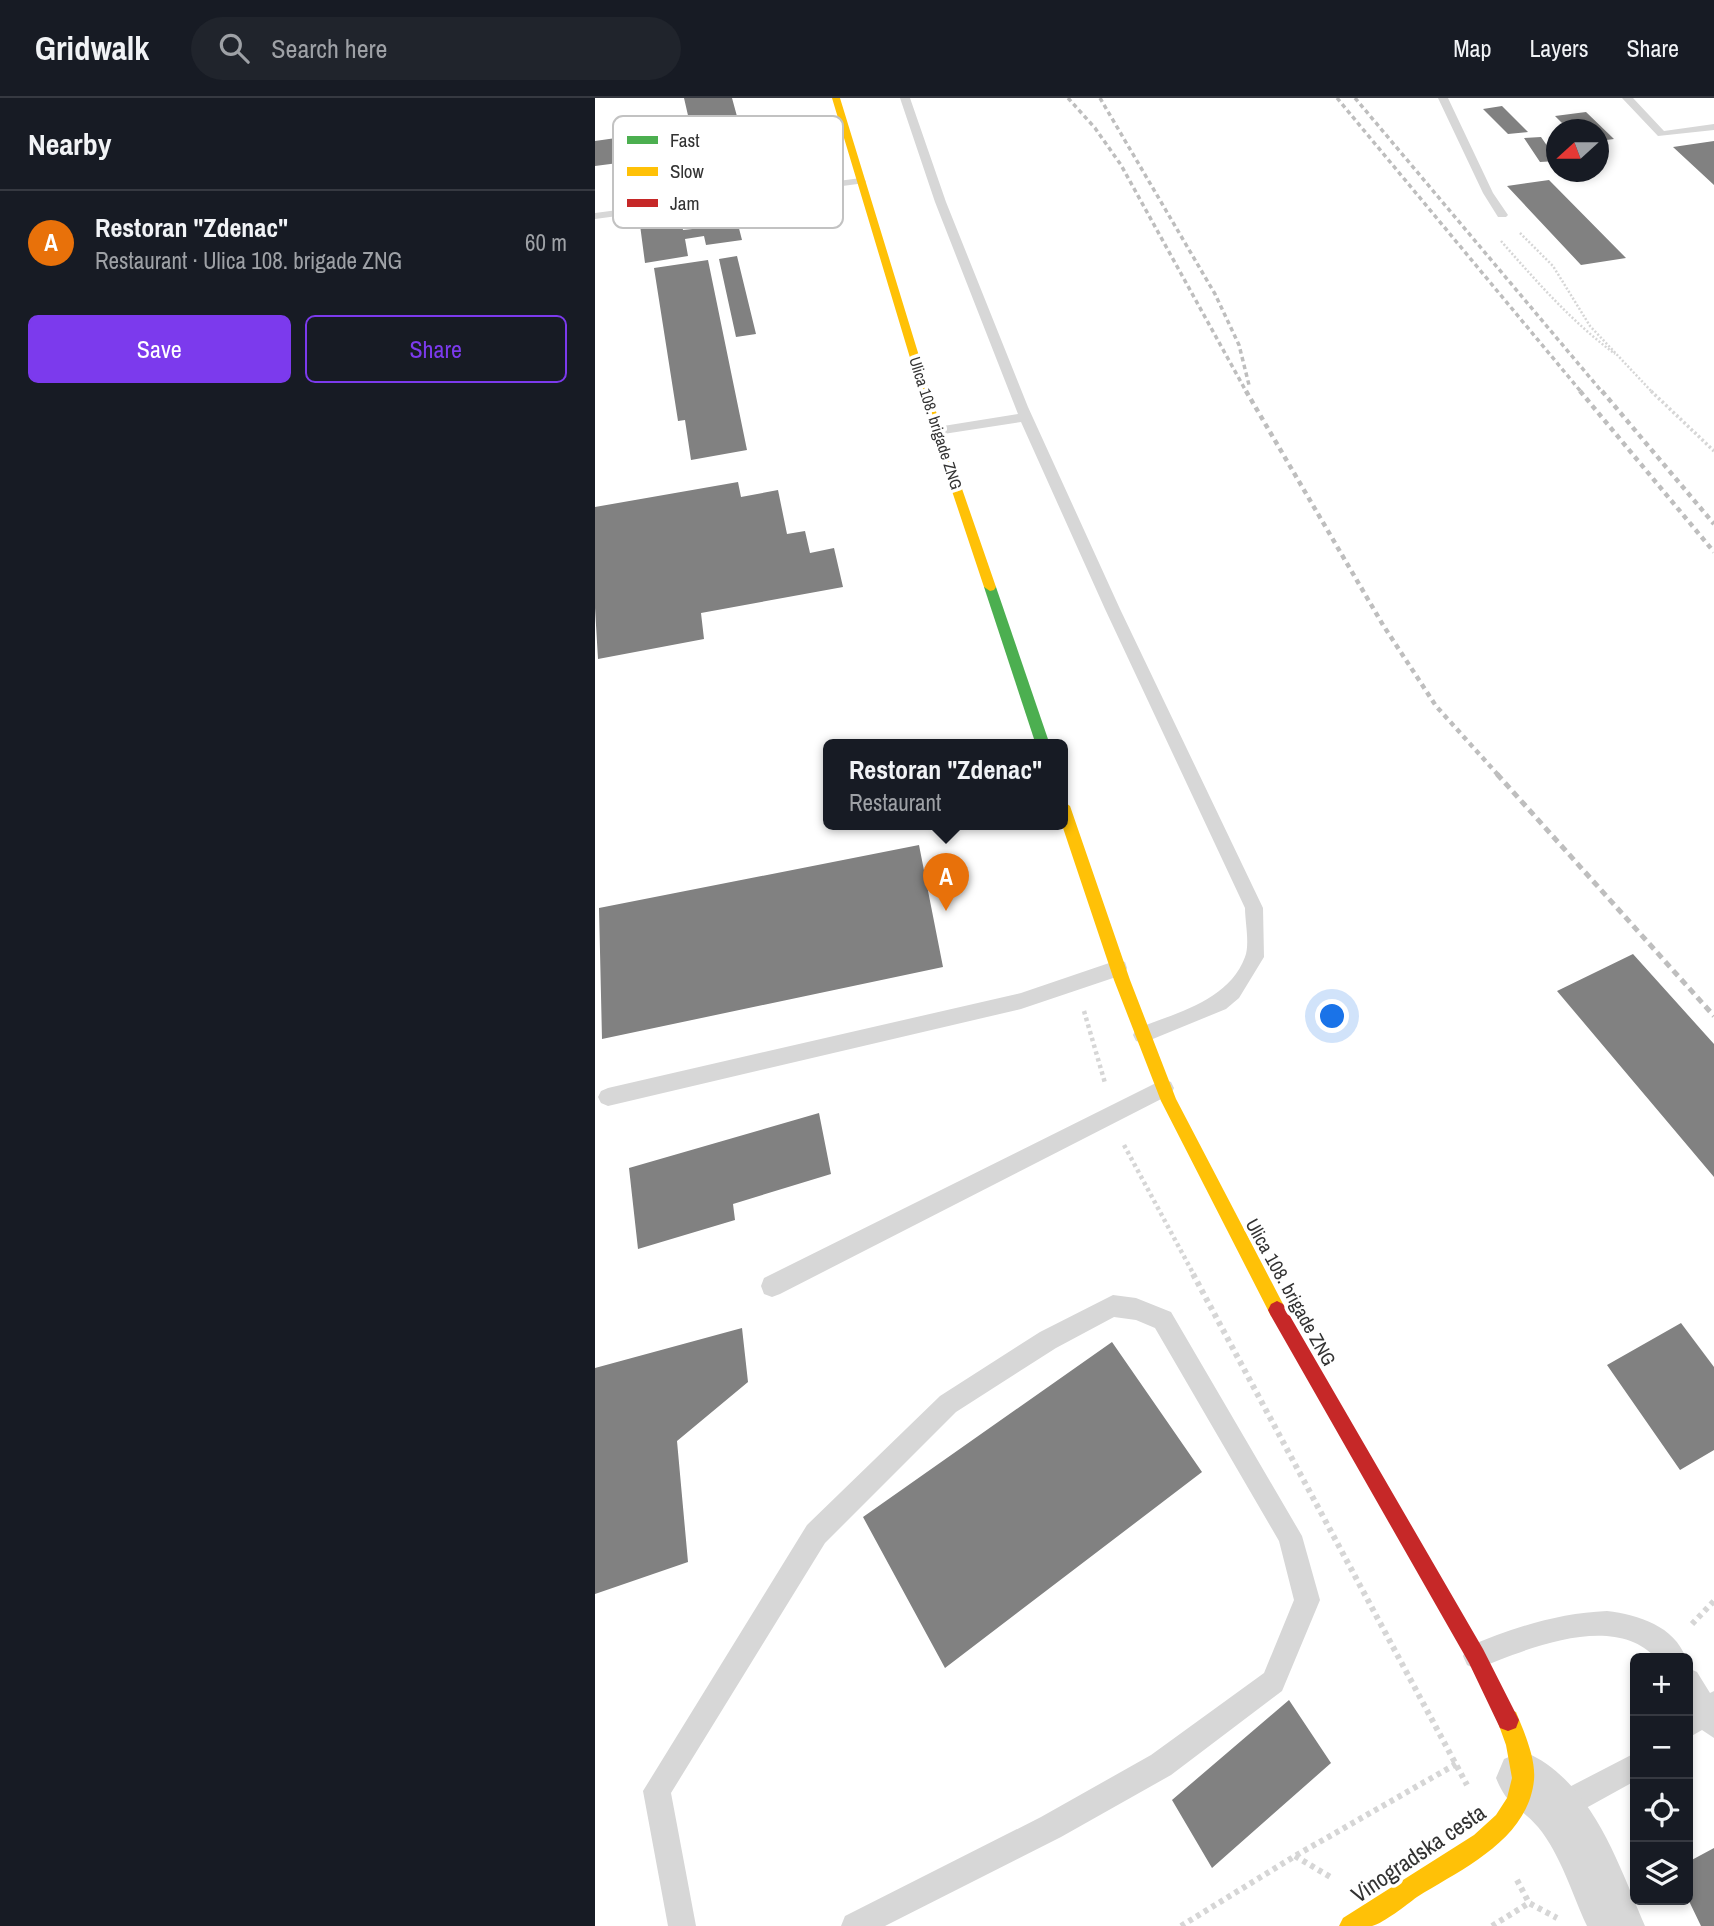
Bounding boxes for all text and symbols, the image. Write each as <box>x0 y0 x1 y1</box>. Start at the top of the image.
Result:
search box <box>191 17 681 80</box>
text: Gridwalk <box>35 26 149 70</box>
icon: search <box>215 29 253 67</box>
text: Search here <box>271 31 387 66</box>
text: Map <box>1453 32 1491 64</box>
text: Layers <box>1529 32 1588 64</box>
text: Share <box>1626 32 1679 64</box>
legend <box>613 116 843 228</box>
north arrow <box>1546 119 1609 182</box>
text: Nearby <box>28 124 111 164</box>
text: Fast <box>670 127 700 153</box>
text: Slow <box>670 158 705 184</box>
text: Jam <box>670 190 699 216</box>
text: Restoran "Zdenac" <box>95 210 288 245</box>
text: A <box>44 227 58 258</box>
text: 60 m <box>525 227 567 258</box>
text: Restaurant · Ulica 108. brigade ZNG <box>95 245 402 276</box>
button: Save <box>28 315 291 383</box>
button: Share <box>305 315 567 383</box>
street label: Ulica 108. brigade ZNG <box>904 354 968 492</box>
popup <box>823 739 1068 830</box>
text: Restoran "Zdenac" <box>849 752 1042 787</box>
text: Restaurant <box>849 787 941 818</box>
pin: A <box>923 853 969 911</box>
your location <box>1315 999 1349 1033</box>
street label: Ulica 108. brigade ZNG <box>1240 1214 1342 1370</box>
map controls <box>1630 1653 1693 1905</box>
button: + <box>1630 1653 1693 1716</box>
button: − <box>1630 1716 1693 1779</box>
button: locate <box>1630 1779 1693 1842</box>
street label: Vinogradska cesta <box>1345 1796 1492 1909</box>
button: layers <box>1630 1842 1693 1905</box>

